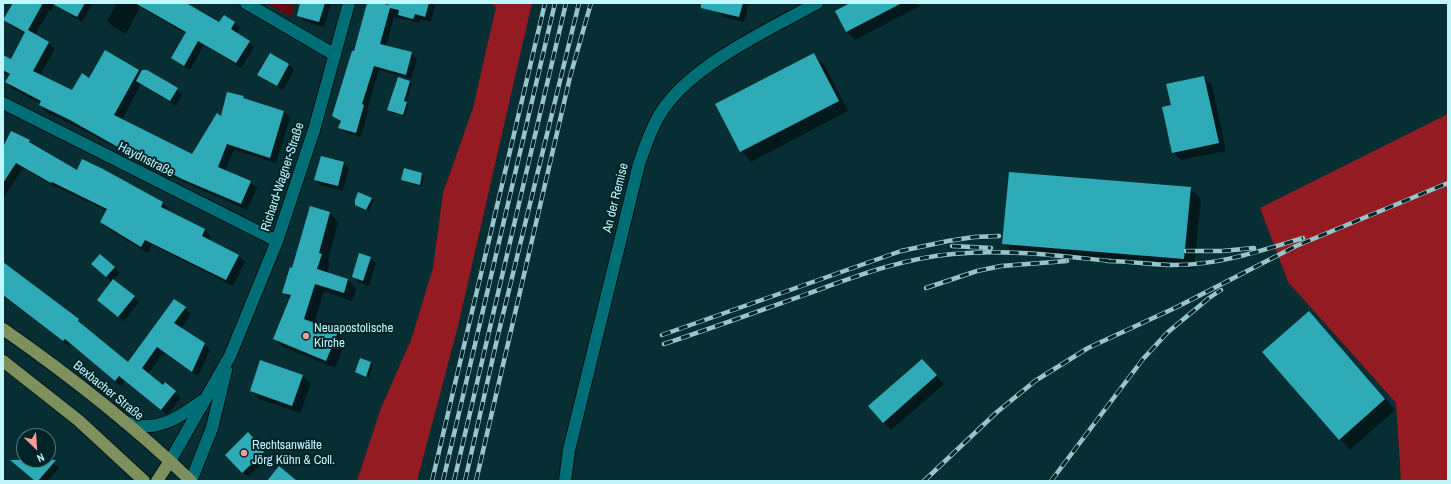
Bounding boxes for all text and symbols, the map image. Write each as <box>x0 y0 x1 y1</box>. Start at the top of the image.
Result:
street label: Richard-Wagner-Straße <box>258 121 308 233</box>
street label: Haydnstraße <box>115 139 177 181</box>
street label: An der Remise <box>600 162 632 234</box>
place label: Neuapostolische Kirche <box>314 321 393 352</box>
marker: Neuapostolische Kirche <box>301 331 311 341</box>
street label: Bexbacher Straße <box>70 358 146 424</box>
north arrow <box>16 428 56 468</box>
place label: Rechtsanwälte Jörg Kühn & Coll. <box>252 438 335 469</box>
marker: Rechtsanwälte Jörg Kühn & Coll. <box>239 448 249 458</box>
text: N <box>35 450 47 466</box>

